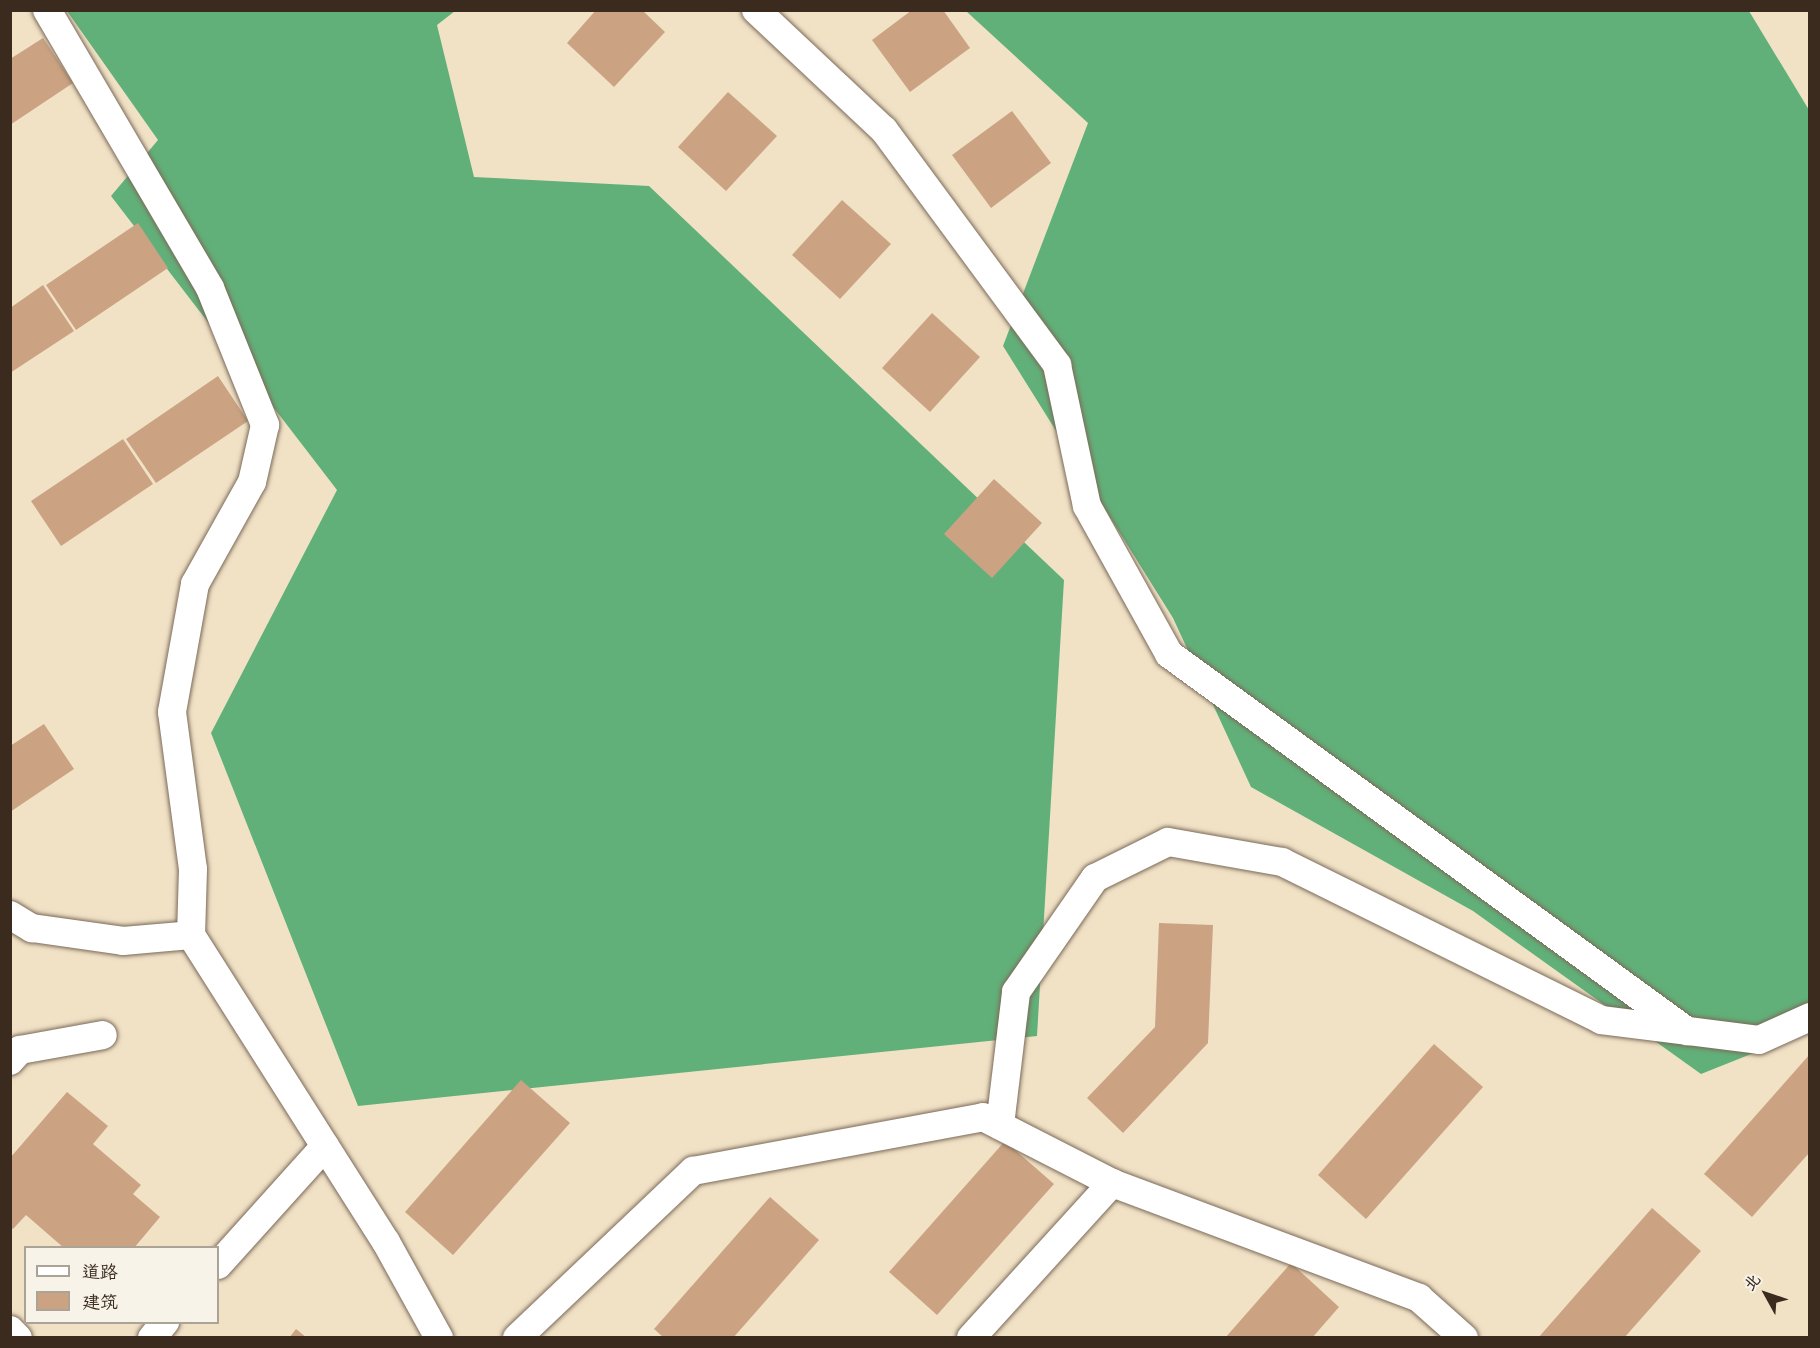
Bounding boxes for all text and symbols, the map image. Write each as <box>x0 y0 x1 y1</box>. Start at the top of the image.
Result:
legend <box>24 1246 219 1324</box>
text: 道路 <box>82 1261 118 1283</box>
north arrow <box>1736 1264 1796 1324</box>
text: 北 <box>1739 1270 1765 1295</box>
text: 建筑 <box>82 1291 118 1313</box>

